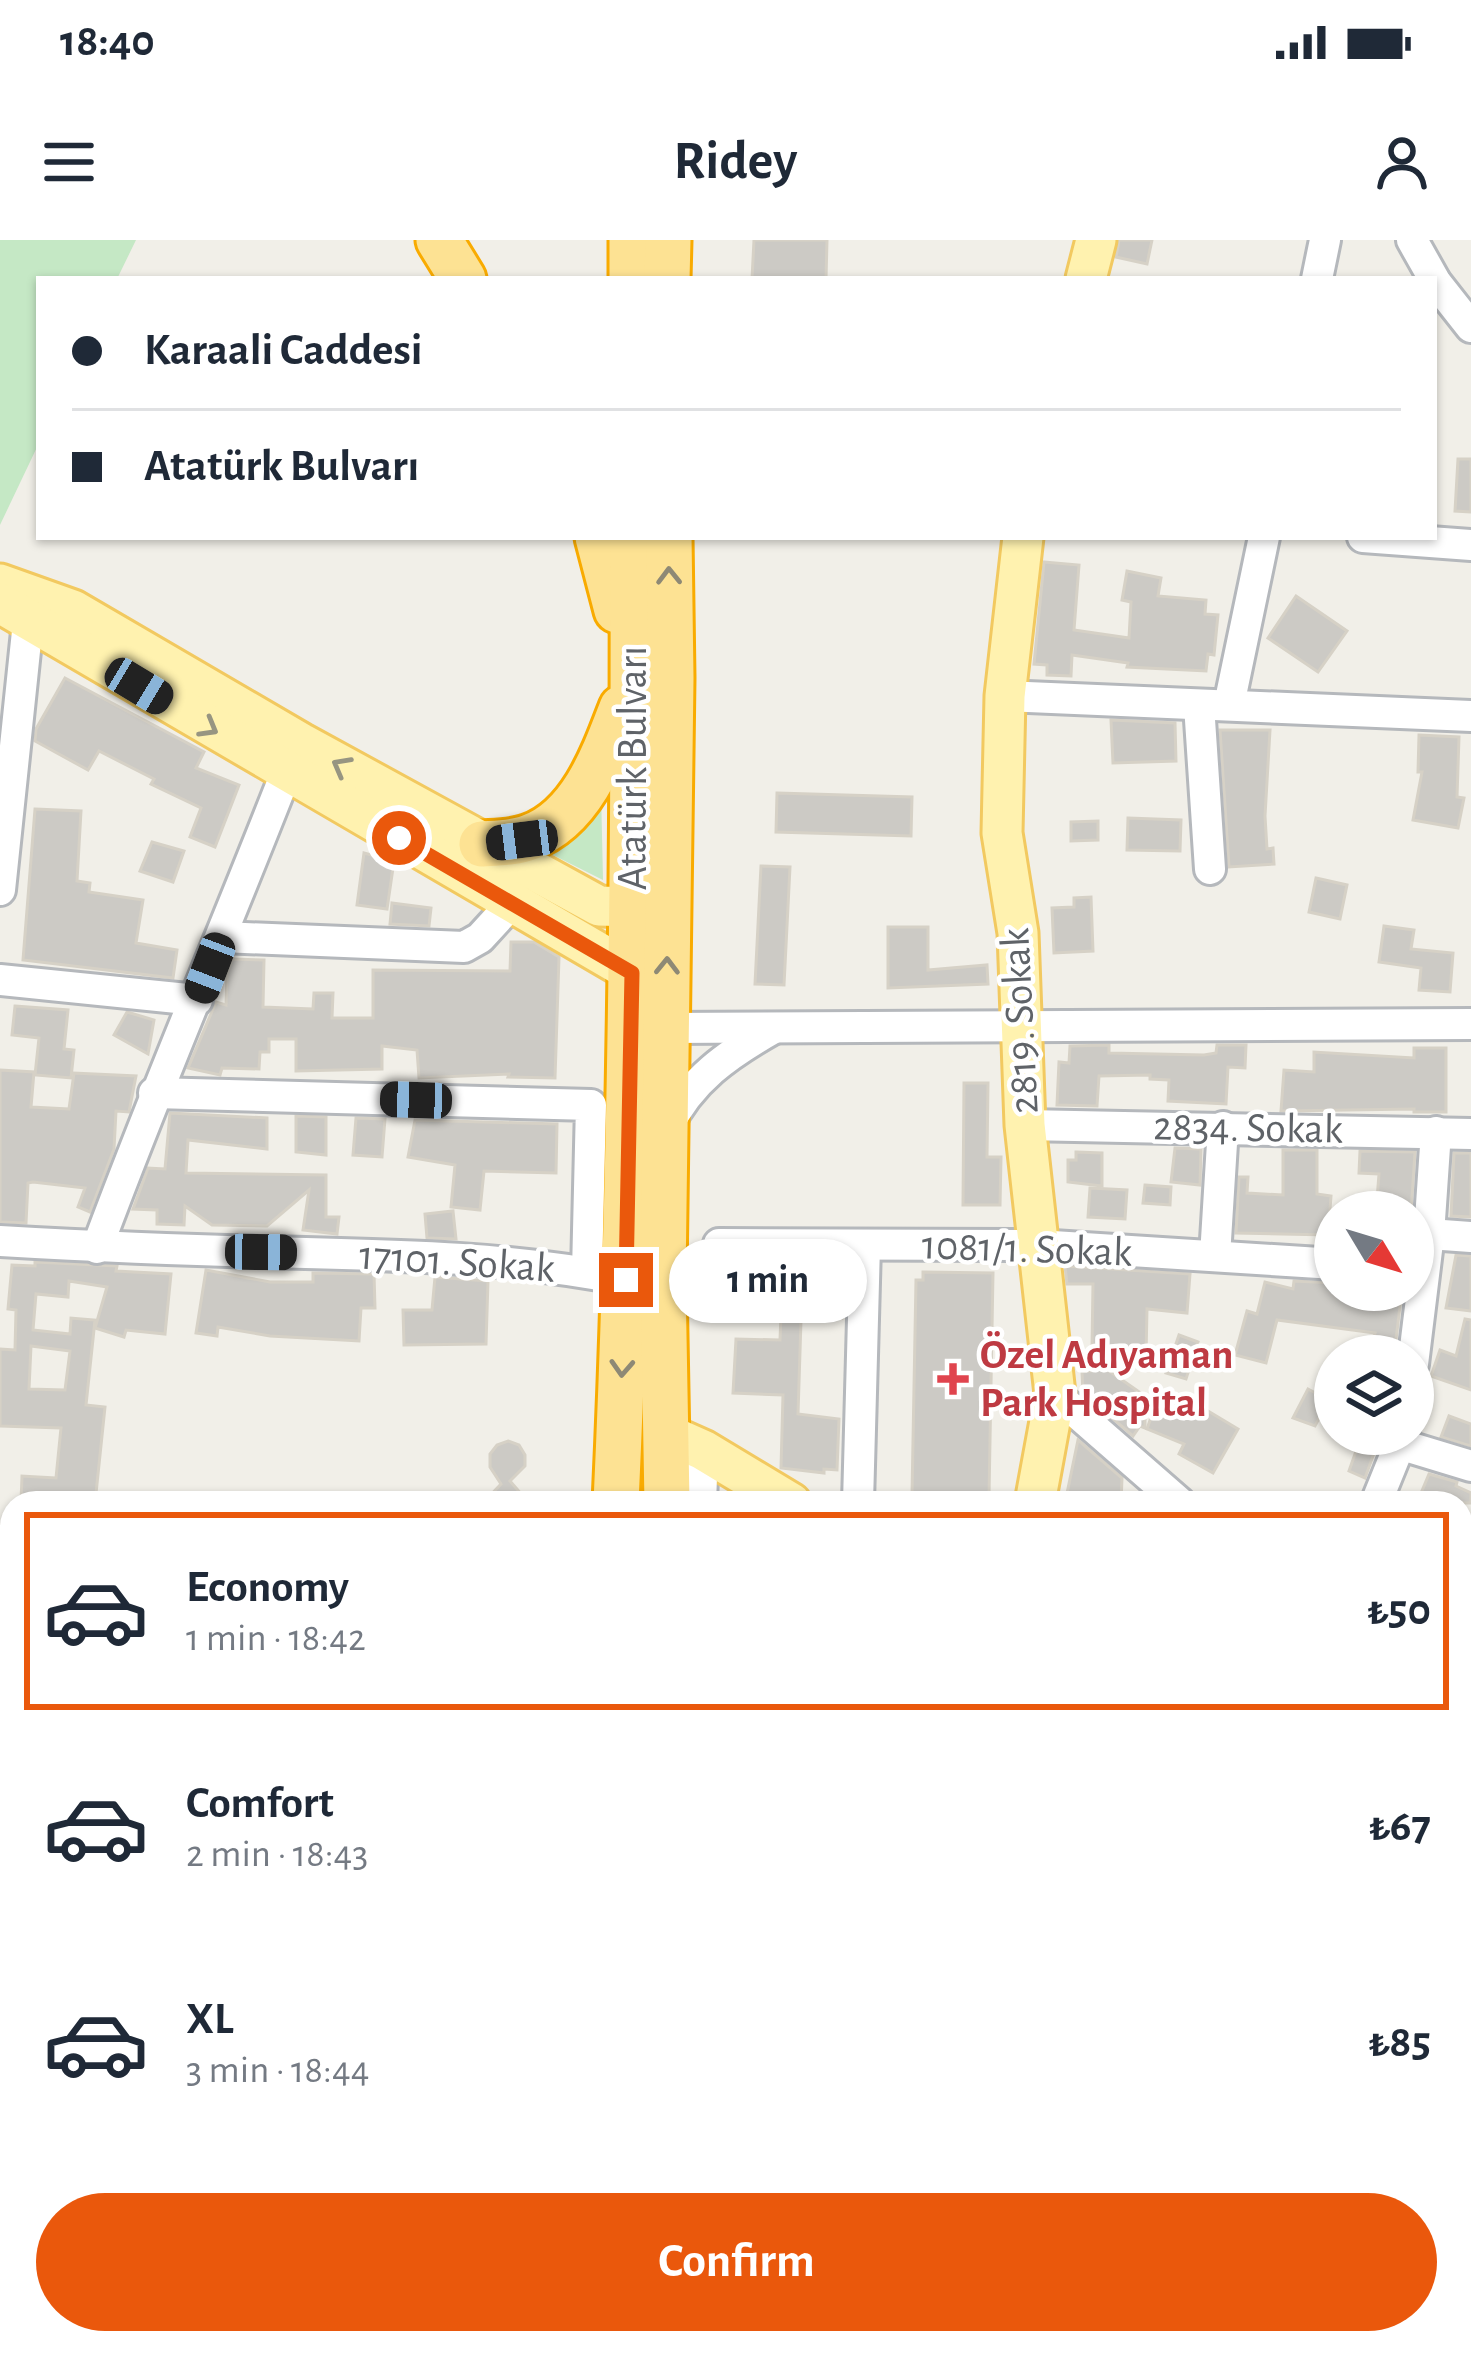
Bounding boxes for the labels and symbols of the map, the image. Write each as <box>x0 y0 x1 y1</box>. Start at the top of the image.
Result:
one-way arrow <box>657 566 683 585</box>
street label: Atatürk Bulvarı <box>612 646 654 890</box>
car <box>99 652 179 720</box>
one-way arrow <box>196 713 218 736</box>
one-way arrow <box>333 757 354 780</box>
route start <box>372 811 426 865</box>
car <box>484 818 560 862</box>
street label: 2819. Sokak <box>994 927 1046 1115</box>
car <box>180 928 240 1008</box>
one-way arrow <box>653 956 679 975</box>
car <box>379 1081 453 1119</box>
street label: 2834. Sokak <box>1153 1105 1343 1151</box>
north arrow <box>1314 1191 1434 1311</box>
street label: 1081/1. Sokak <box>921 1224 1133 1274</box>
car <box>225 1233 297 1271</box>
street label: 17101. Sokak <box>358 1234 556 1290</box>
callout: 1 min <box>668 1238 866 1322</box>
route end <box>599 1253 653 1307</box>
place label: Özel Adıyaman Park Hospital <box>980 1331 1233 1424</box>
one-way arrow <box>609 1359 635 1378</box>
marker: Özel Adıyaman Park Hospital <box>937 1363 969 1395</box>

